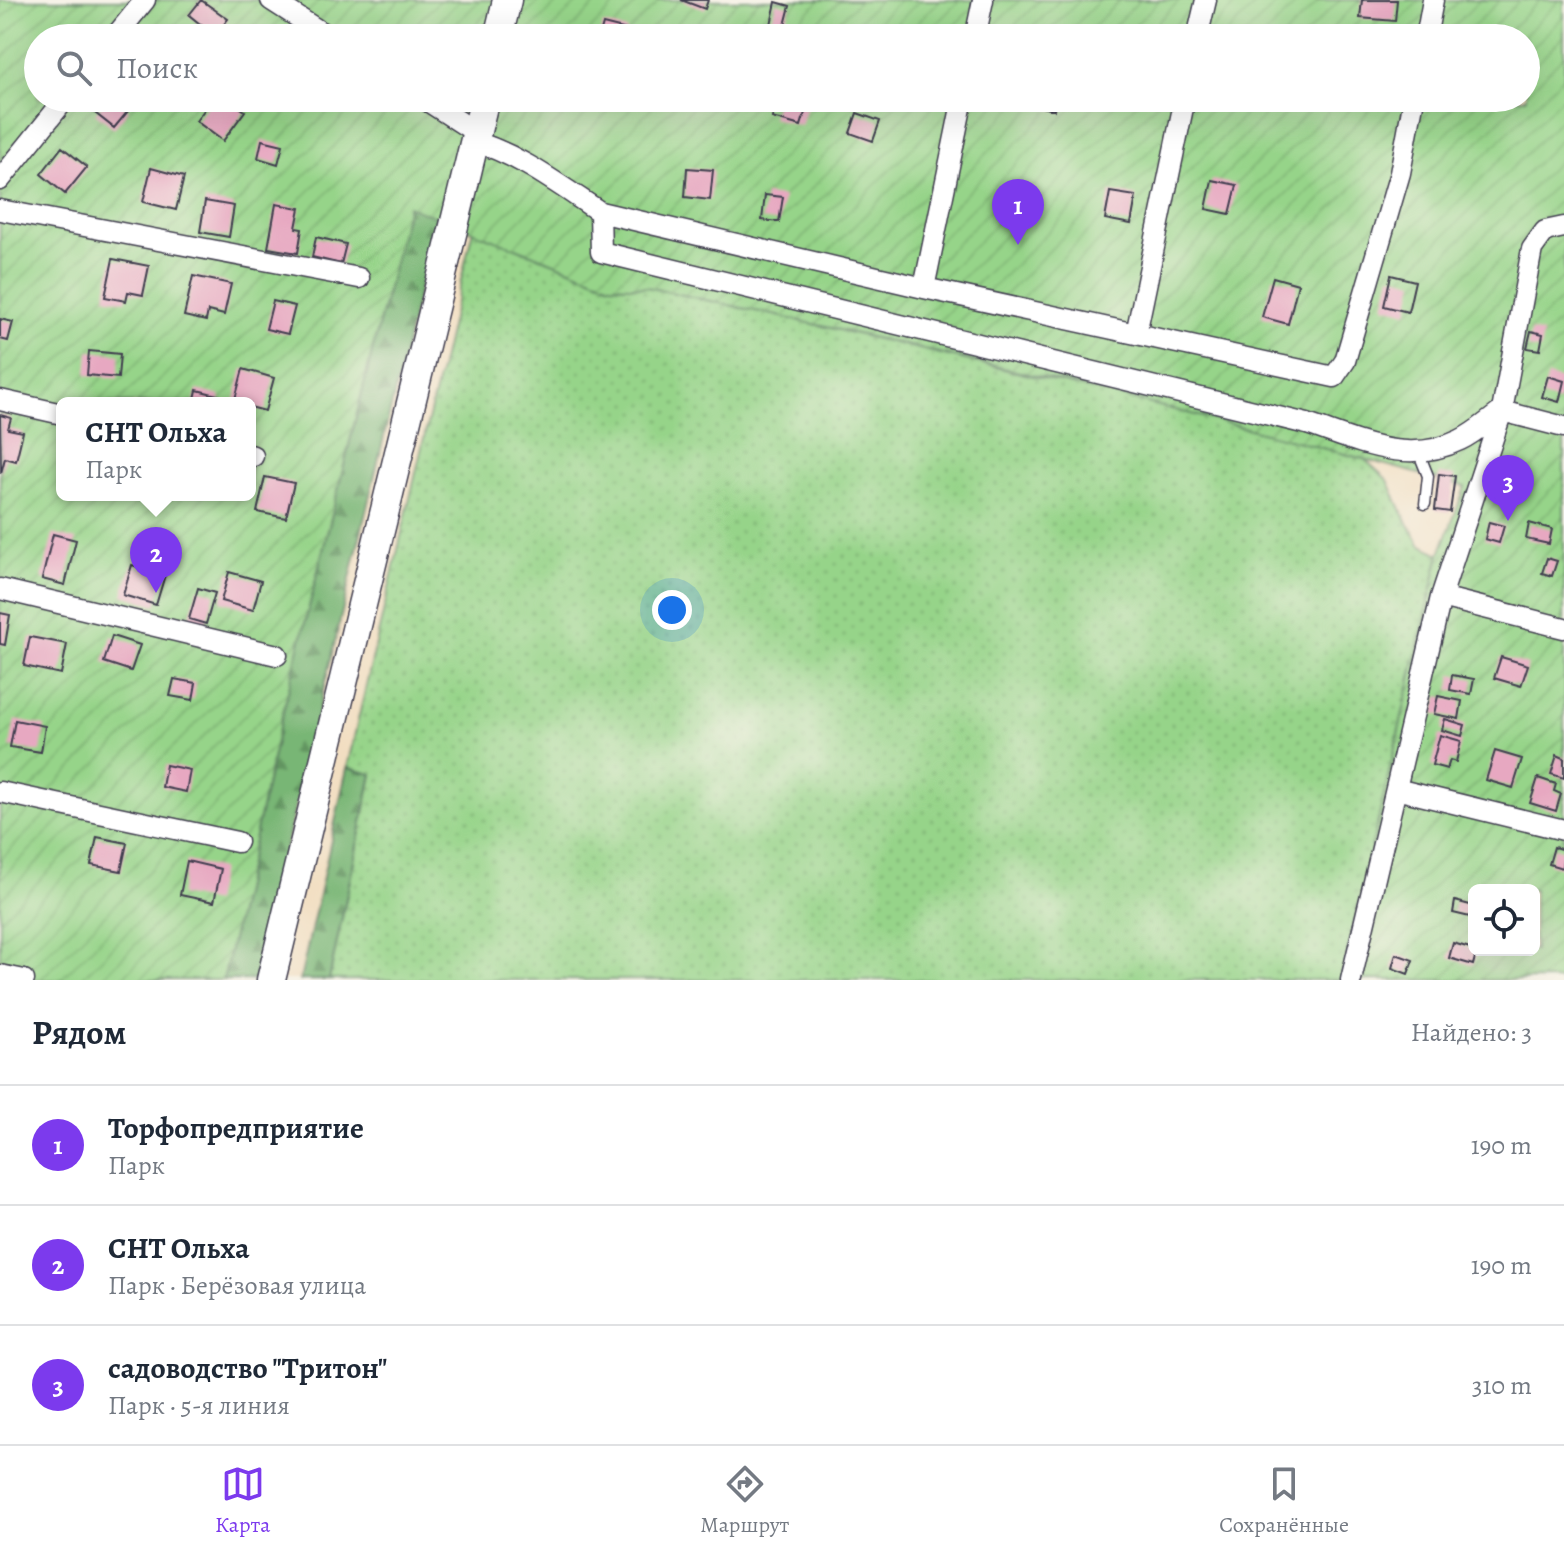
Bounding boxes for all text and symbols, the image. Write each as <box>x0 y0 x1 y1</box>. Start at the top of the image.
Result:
search box <box>24 24 1540 112</box>
icon: search <box>52 46 96 90</box>
text: Поиск <box>116 48 198 88</box>
pin: 1 <box>992 179 1044 245</box>
popup <box>56 397 256 501</box>
text: СНТ Ольха <box>85 412 227 452</box>
text: Парк <box>85 452 142 487</box>
pin: 3 <box>1482 455 1534 521</box>
pin: 2 <box>130 527 182 593</box>
your location <box>652 590 692 630</box>
map controls <box>1468 884 1540 956</box>
button: locate <box>1468 884 1540 956</box>
text: Рядом <box>32 1009 126 1056</box>
text: Найдено: 3 <box>1411 1015 1532 1050</box>
text: Торфопредприятие <box>108 1108 364 1148</box>
text: 1 <box>53 1128 63 1163</box>
text: 190 m <box>1471 1128 1532 1163</box>
text: Парк <box>108 1148 165 1183</box>
text: СНТ Ольха <box>108 1228 250 1268</box>
text: 2 <box>52 1248 64 1283</box>
text: 190 m <box>1471 1248 1532 1283</box>
text: Парк · Берёзовая улица <box>108 1268 366 1303</box>
text: садоводство "Тритон" <box>108 1348 387 1388</box>
text: 3 <box>52 1368 64 1403</box>
text: 310 m <box>1472 1368 1532 1403</box>
text: Парк · 5-я линия <box>108 1388 290 1423</box>
tab: Карта <box>215 1462 270 1540</box>
tab: Маршрут <box>700 1462 789 1540</box>
tab: Сохранённые <box>1219 1462 1349 1540</box>

